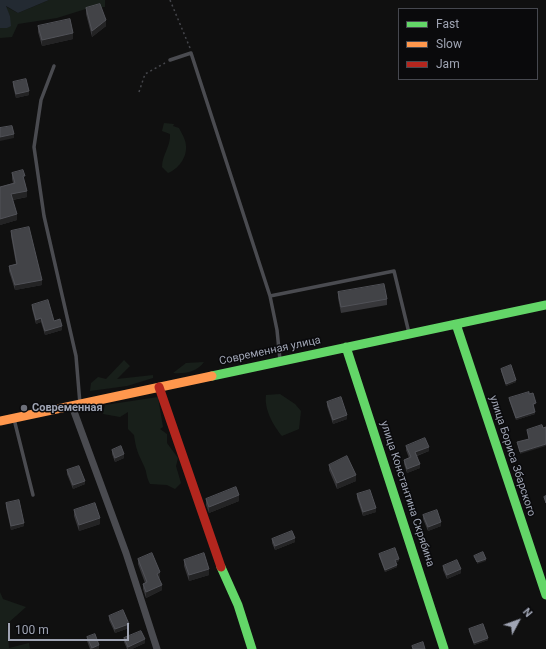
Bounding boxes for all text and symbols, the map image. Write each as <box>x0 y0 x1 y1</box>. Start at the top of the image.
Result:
legend <box>398 8 538 80</box>
text: Fast <box>436 17 459 31</box>
text: Slow <box>436 37 462 51</box>
text: Jam <box>436 57 460 71</box>
street label: Современная улица <box>218 334 322 368</box>
street label: улица Бориса Збарского <box>486 394 538 518</box>
place label: Современная <box>32 401 103 415</box>
marker: Современная <box>19 403 29 413</box>
street label: улица Константина Скрябина <box>377 419 437 569</box>
north arrow <box>498 601 538 641</box>
text: N <box>520 606 535 620</box>
scale bar <box>10 615 131 641</box>
text: 100 m <box>15 623 49 637</box>

